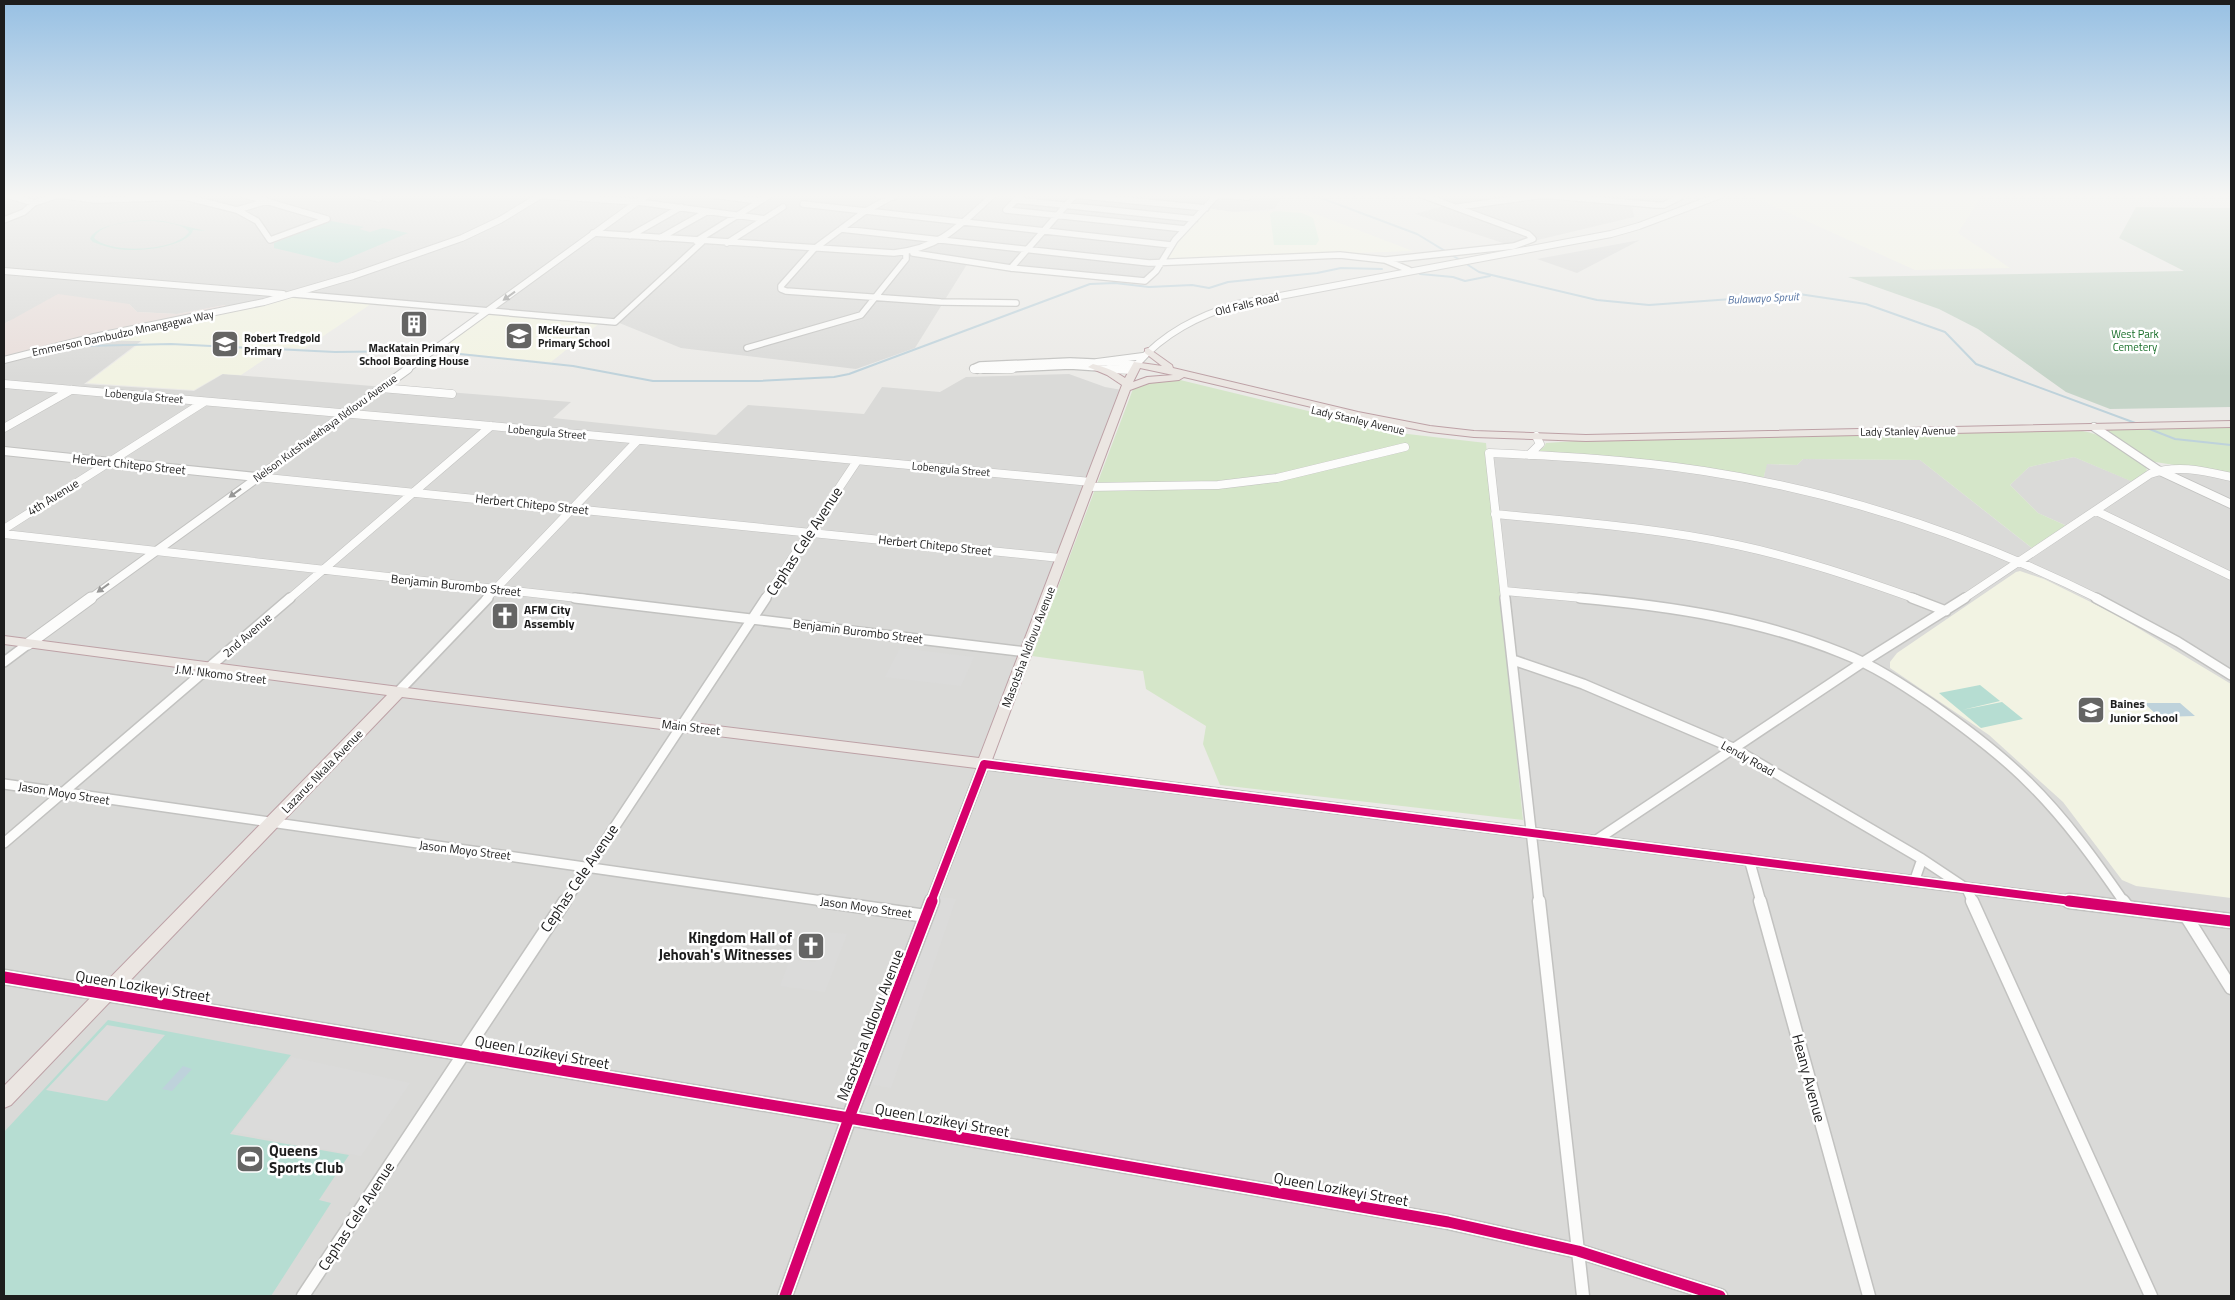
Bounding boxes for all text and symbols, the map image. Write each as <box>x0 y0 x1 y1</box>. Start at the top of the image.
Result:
street label: Old Falls Road <box>1213 288 1281 320</box>
water label: Bulawayo Spruit <box>1727 288 1801 308</box>
one-way arrow <box>503 290 516 301</box>
street label: Emmerson Dambudzo Mnangagwa Way <box>31 306 216 360</box>
building icon: MacKatain Primary School Boarding House <box>399 309 429 339</box>
school or university icon: McKeurtan Primary School <box>504 321 534 351</box>
place label: McKeurtan Primary School <box>538 322 610 351</box>
park label: West Park Cemetery <box>2111 326 2159 355</box>
school or university icon: Robert Tredgold Primary <box>210 329 240 359</box>
place label: Robert Tredgold Primary <box>244 330 320 359</box>
place label: MacKatain Primary School Boarding House <box>359 340 469 369</box>
street label: Nelson Kutshwekhaya Ndlovu Avenue <box>250 370 401 486</box>
street label: Lobengula Street <box>104 385 184 407</box>
street label: Lady Stanley Avenue <box>1310 401 1407 439</box>
street label: Lobengula Street <box>507 421 587 443</box>
street label: Lady Stanley Avenue <box>1860 422 1956 440</box>
street label: Herbert Chitepo Street <box>71 449 187 479</box>
street label: Lobengula Street <box>911 458 991 480</box>
street label: 4th Avenue <box>24 474 82 520</box>
street label: Cephas Cele Avenue <box>760 482 848 600</box>
one-way arrow <box>228 488 242 498</box>
street label: Herbert Chitepo Street <box>474 489 590 519</box>
street label: Herbert Chitepo Street <box>877 530 993 560</box>
street label: Benjamin Burombo Street <box>390 569 523 601</box>
one-way arrow <box>96 583 110 593</box>
street label: Masotsha Ndlovu Avenue <box>996 584 1060 710</box>
place label: AFM City Assembly <box>524 600 575 633</box>
church icon: AFM City Assembly <box>490 601 520 631</box>
street label: 2nd Avenue <box>218 608 276 662</box>
street label: Benjamin Burombo Street <box>792 614 925 648</box>
street label: J.M. Nkomo Street <box>175 659 268 689</box>
place label: Baines Junior School <box>2110 694 2178 727</box>
school or university icon: Baines Junior School <box>2076 695 2106 725</box>
street label: Main Street <box>661 714 722 740</box>
street label: Lazarus Nkala Avenue <box>277 725 367 817</box>
street label: Lendy Road <box>1718 735 1778 781</box>
street label: Jason Moyo Street <box>17 776 112 810</box>
street label: Cephas Cele Avenue <box>534 819 624 937</box>
street label: Jason Moyo Street <box>418 835 513 865</box>
street label: Jason Moyo Street <box>819 891 914 923</box>
place label: Kingdom Hall of Jehovah's Witnesses <box>658 926 793 966</box>
church icon: Kingdom Hall of Jehovah's Witnesses <box>796 931 826 961</box>
street label: Masotsha Ndlovu Avenue <box>830 946 910 1104</box>
street label: Queen Lozikeyi Street <box>74 964 213 1008</box>
street label: Queen Lozikeyi Street <box>473 1029 612 1075</box>
street label: Heany Avenue <box>1786 1031 1832 1125</box>
street label: Queen Lozikeyi Street <box>873 1097 1012 1143</box>
place label: Queens Sports Club <box>269 1139 343 1179</box>
sports icon: Queens Sports Club <box>235 1144 265 1174</box>
street label: Cephas Cele Avenue <box>312 1157 400 1275</box>
street label: Queen Lozikeyi Street <box>1272 1166 1411 1212</box>

